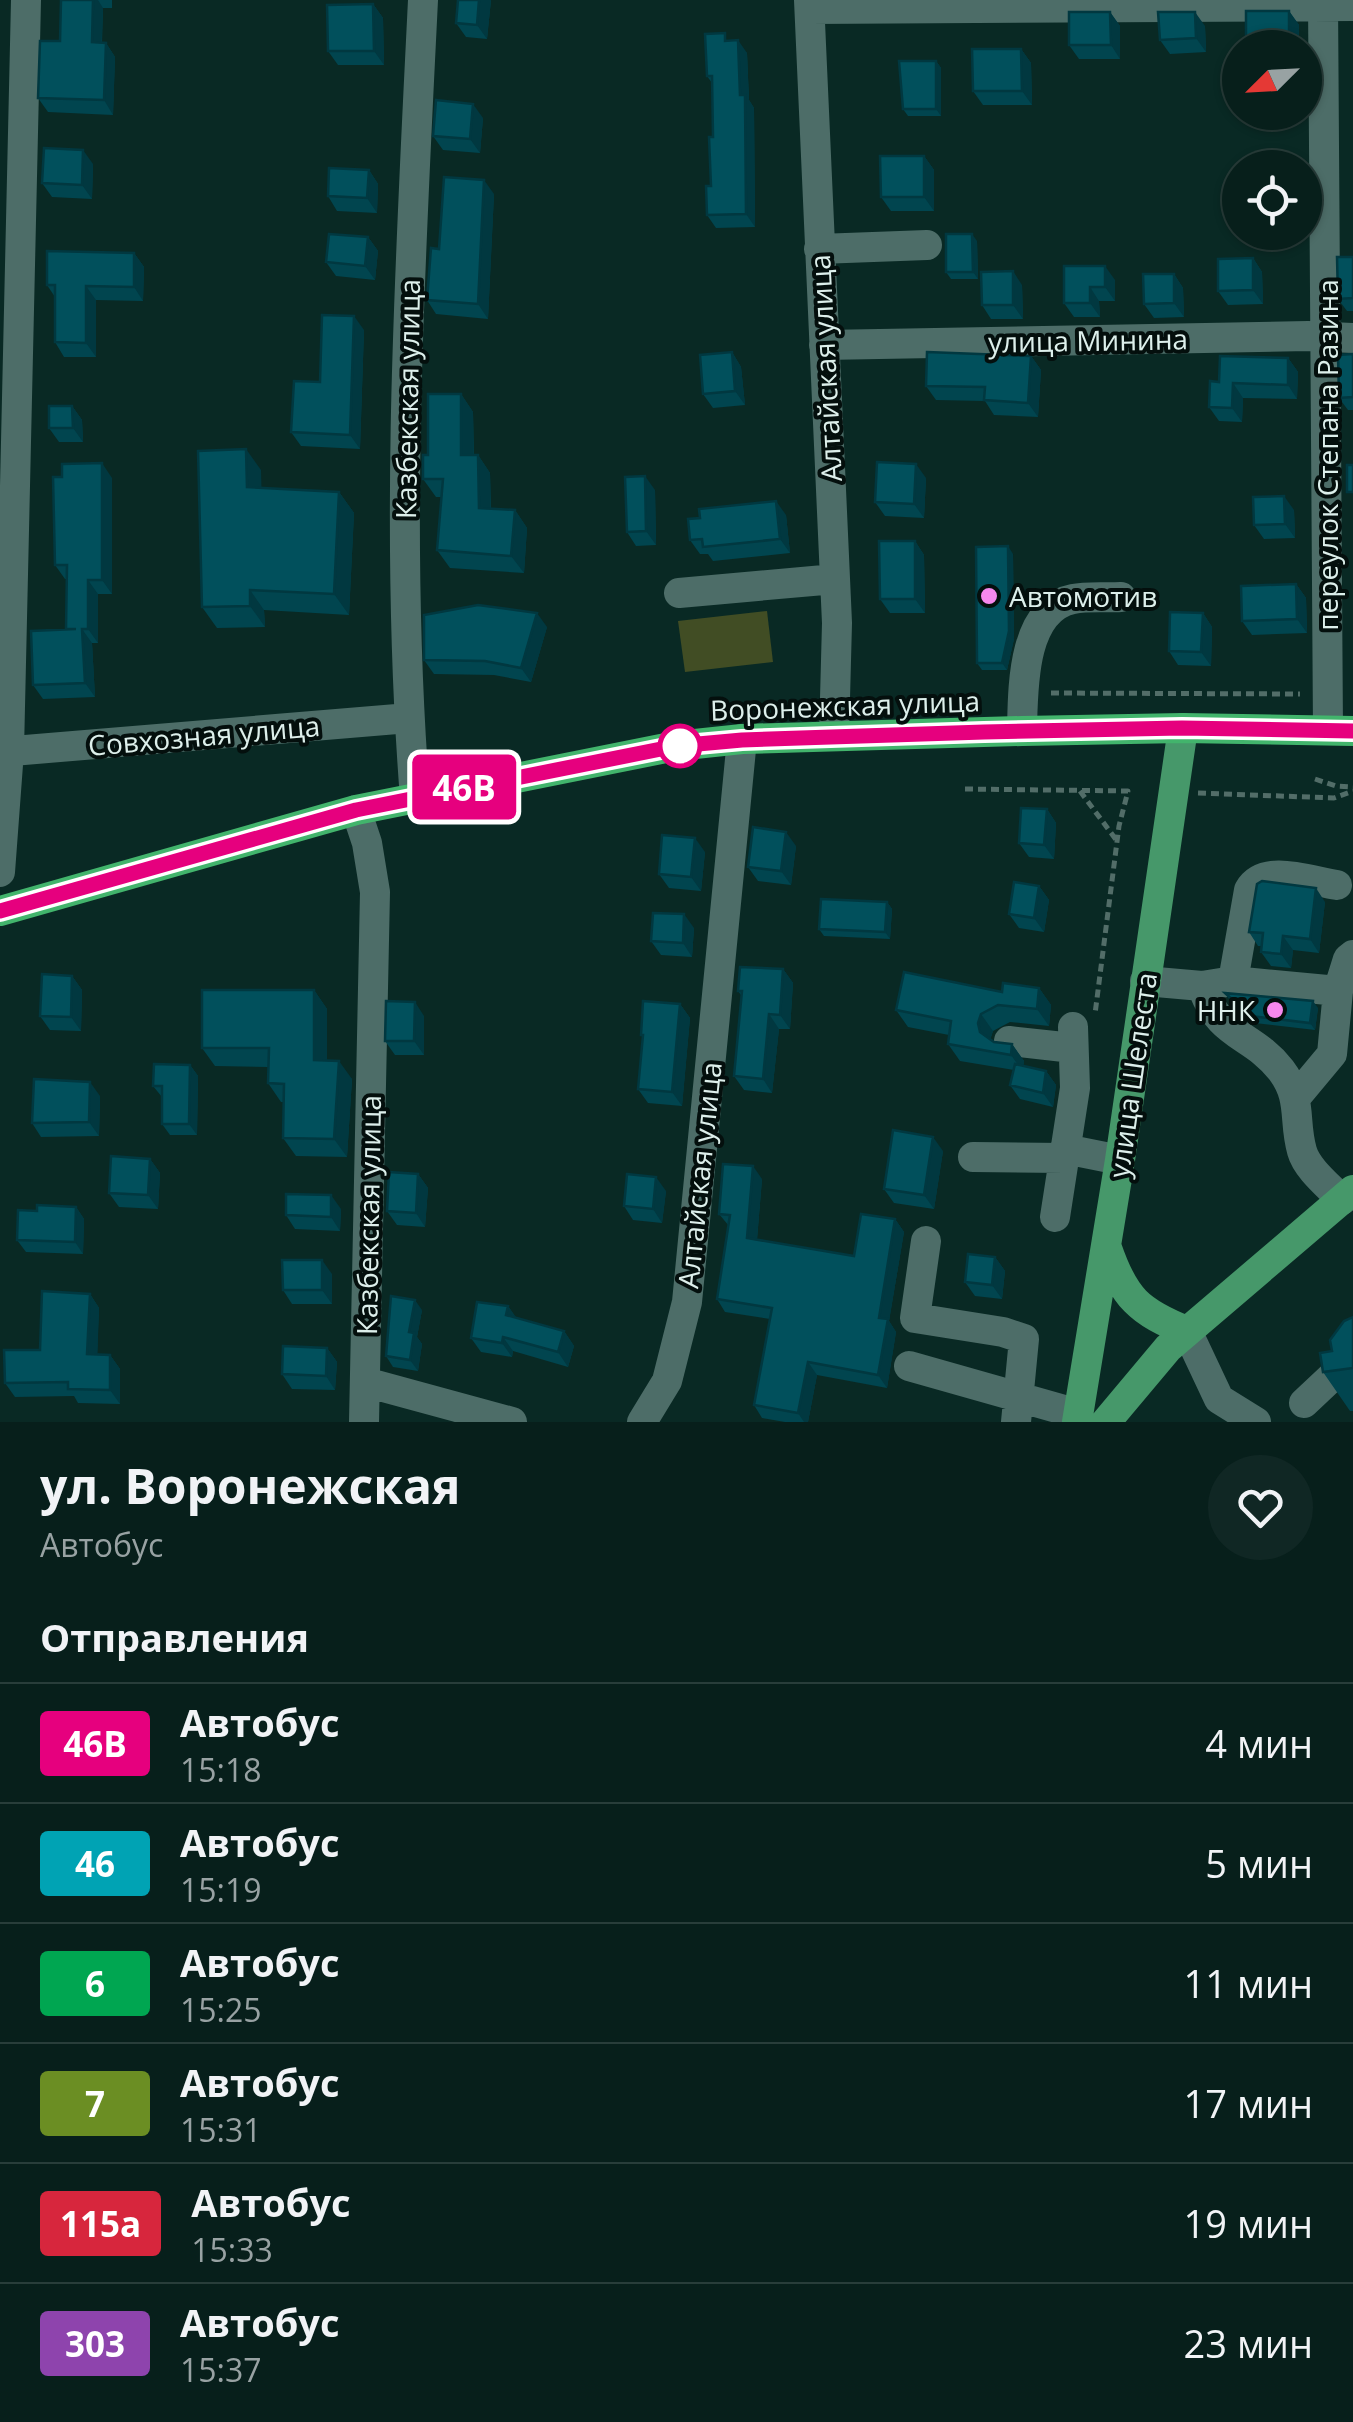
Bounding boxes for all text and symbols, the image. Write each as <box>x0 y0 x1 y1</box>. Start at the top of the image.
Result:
north arrow <box>1222 30 1322 130</box>
map controls <box>1222 30 1322 250</box>
button: locate <box>1222 150 1322 250</box>
street label: Алтайская улица <box>800 253 850 483</box>
street label: Казбекская улица <box>386 279 428 519</box>
street label: переулок Степана Разина <box>1308 279 1346 631</box>
street label: улица Минина <box>988 319 1188 361</box>
place label: Автомотив <box>1009 577 1157 615</box>
marker: Автомотив <box>978 585 1000 607</box>
street label: Воронежская улица <box>709 681 981 729</box>
street label: Совхозная улица <box>86 706 322 764</box>
unlabelled marker <box>659 725 701 767</box>
line badge: 46В <box>406 754 522 820</box>
text: 46В <box>432 764 496 811</box>
street label: улица Шелеста <box>1099 970 1165 1180</box>
place label: ННК <box>1197 991 1256 1029</box>
marker: ННК <box>1264 999 1286 1021</box>
street label: Алтайская улица <box>668 1060 730 1290</box>
street label: Казбекская улица <box>347 1095 389 1335</box>
text: ул. Воронежская <box>40 1453 460 1518</box>
button: heart <box>1208 1455 1313 1560</box>
text: Автобус <box>40 1523 163 1566</box>
text: Отправления <box>40 1611 309 1663</box>
text: Автобус <box>180 1696 339 1748</box>
text: 4 мин <box>1205 1717 1313 1769</box>
text: 46В <box>63 1720 127 1767</box>
text: 15:18 <box>180 1748 262 1791</box>
text: Автобус <box>180 1816 339 1868</box>
text: 5 мин <box>1205 1837 1313 1889</box>
text: 46 <box>75 1840 115 1887</box>
text: 15:19 <box>180 1868 262 1911</box>
text: Автобус <box>180 1936 339 1988</box>
text: 11 мин <box>1184 1957 1313 2009</box>
text: 6 <box>85 1960 105 2007</box>
text: 15:25 <box>180 1988 262 2031</box>
text: Автобус <box>180 2056 339 2108</box>
text: 17 мин <box>1184 2077 1313 2129</box>
text: 7 <box>85 2080 105 2127</box>
text: 15:31 <box>180 2108 262 2151</box>
text: Автобус <box>191 2176 351 2228</box>
text: 19 мин <box>1184 2197 1313 2249</box>
text: 115а <box>60 2200 141 2247</box>
text: 15:33 <box>191 2228 273 2271</box>
text: Автобус <box>180 2296 339 2348</box>
text: 23 мин <box>1184 2317 1313 2369</box>
text: 303 <box>65 2320 125 2367</box>
text: 15:37 <box>180 2348 262 2391</box>

